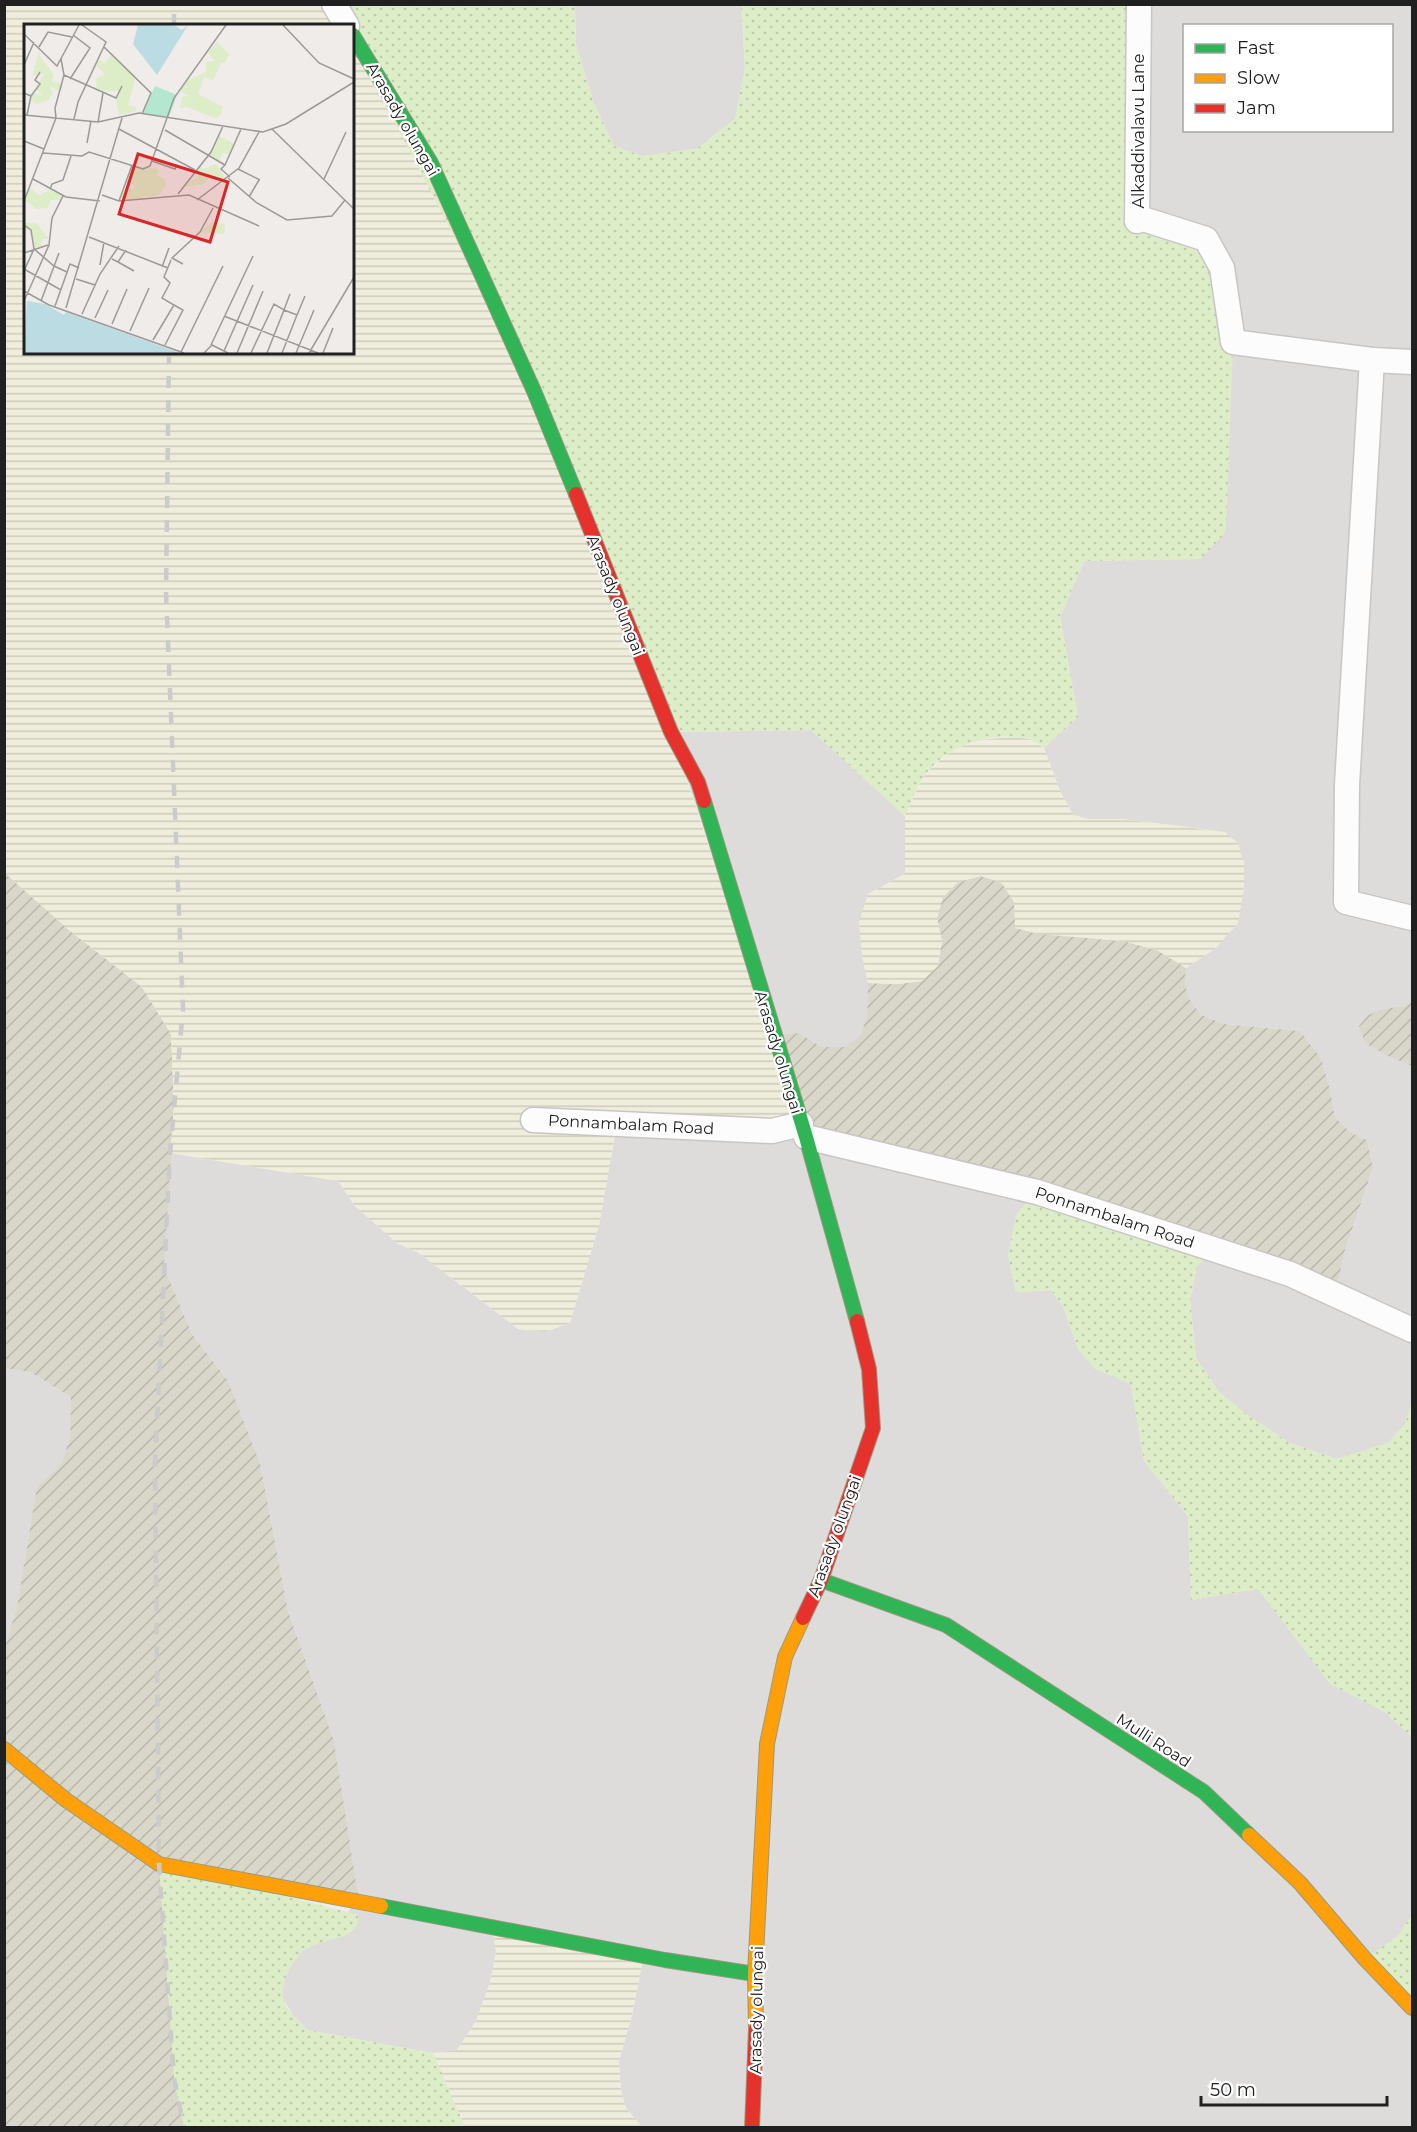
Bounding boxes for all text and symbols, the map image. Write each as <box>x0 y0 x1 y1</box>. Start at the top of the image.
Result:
inset map <box>24 24 354 354</box>
legend <box>1183 24 1393 132</box>
text: Fast <box>1237 37 1275 59</box>
street label: Alkaddivalavu Lane <box>1129 54 1148 208</box>
street label: Arasady olungai <box>362 59 443 180</box>
text: Slow <box>1237 67 1280 89</box>
text: Jam <box>1236 97 1276 119</box>
street label: Arasady olungai <box>583 532 648 658</box>
street label: Arasady olungai <box>751 988 806 1116</box>
street label: Ponnambalam Road <box>547 1111 715 1138</box>
street label: Ponnambalam Road <box>1033 1183 1197 1252</box>
street label: Arasady olungai <box>804 1473 865 1600</box>
street label: Mulli Road <box>1113 1709 1195 1772</box>
street label: Arasady olungai <box>746 1946 767 2074</box>
scale bar <box>1201 2069 1387 2107</box>
text: 50 m <box>1210 2079 1256 2101</box>

